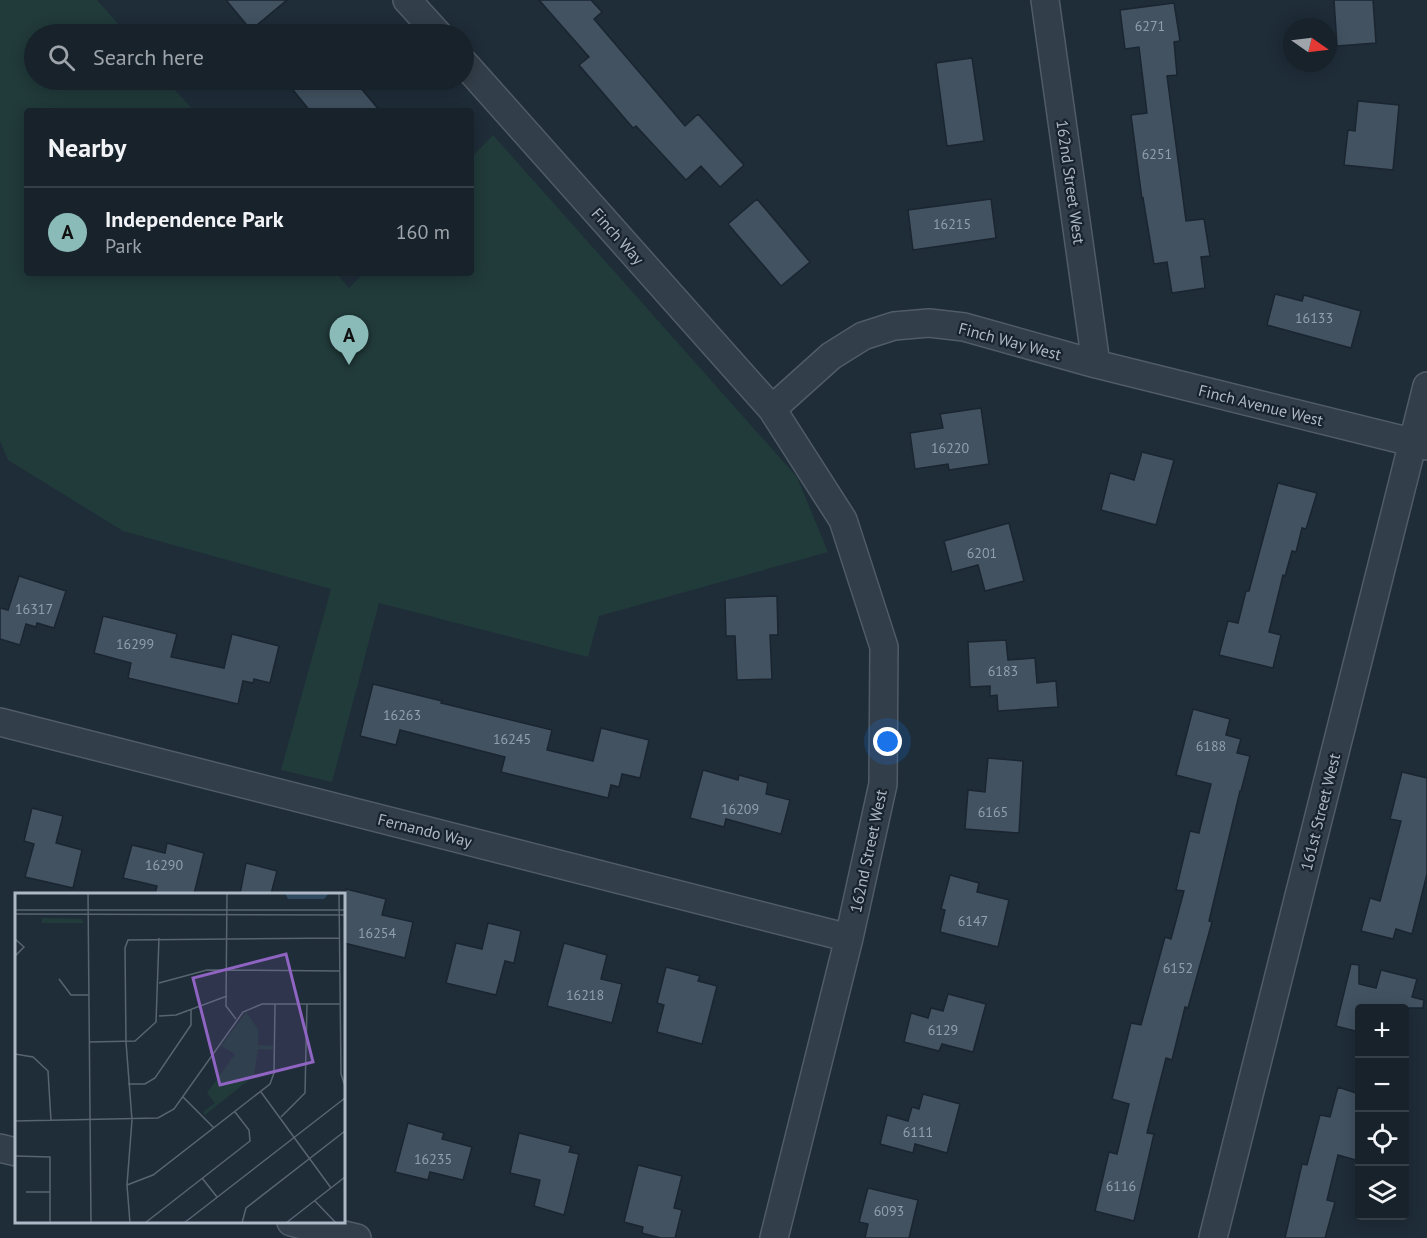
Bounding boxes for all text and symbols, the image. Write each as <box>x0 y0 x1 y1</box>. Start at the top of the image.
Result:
house number: 6271 <box>1135 17 1165 35</box>
north arrow <box>1283 18 1337 72</box>
search box <box>24 24 474 90</box>
icon: search <box>45 41 78 74</box>
text: Search here <box>93 43 204 71</box>
street label: 162nd Street West <box>1052 118 1090 246</box>
text: Nearby <box>48 131 126 164</box>
house number: 6251 <box>1142 145 1172 163</box>
street label: Finch Way <box>587 204 649 269</box>
text: Independence Park <box>105 205 284 233</box>
house number: 16215 <box>933 215 971 233</box>
text: A <box>61 219 74 245</box>
text: 160 m <box>396 219 450 245</box>
text: Park <box>105 233 142 259</box>
house number: 16133 <box>1295 309 1333 327</box>
pin: A <box>330 316 368 365</box>
street label: Finch Way West <box>956 318 1064 364</box>
street label: Finch Avenue West <box>1197 380 1326 430</box>
house number: 16220 <box>931 439 969 457</box>
house number: 6201 <box>967 544 997 562</box>
house number: 16317 <box>15 600 53 618</box>
house number: 16299 <box>116 635 154 653</box>
house number: 6183 <box>988 662 1018 680</box>
house number: 16263 <box>383 706 421 724</box>
your location <box>873 727 902 756</box>
house number: 16245 <box>493 730 531 748</box>
house number: 6188 <box>1196 737 1226 755</box>
street label: 161st Street West <box>1296 751 1344 873</box>
street label: 162nd Street West <box>845 787 891 914</box>
house number: 16209 <box>721 800 759 818</box>
house number: 6165 <box>978 803 1008 821</box>
street label: Fernando Way <box>376 809 475 851</box>
house number: 16290 <box>145 856 183 874</box>
inset map <box>15 893 345 1223</box>
house number: 6147 <box>958 912 988 930</box>
house number: 16254 <box>358 924 396 942</box>
house number: 6152 <box>1163 959 1193 977</box>
house number: 16218 <box>566 986 604 1004</box>
map controls <box>1355 1004 1409 1220</box>
button: + <box>1355 1004 1409 1058</box>
house number: 6129 <box>928 1021 958 1039</box>
button: − <box>1355 1058 1409 1112</box>
button: locate <box>1355 1112 1409 1166</box>
house number: 6111 <box>903 1123 933 1141</box>
house number: 16235 <box>414 1150 452 1168</box>
button: layers <box>1355 1166 1409 1220</box>
house number: 6116 <box>1106 1177 1136 1195</box>
house number: 6093 <box>874 1202 904 1220</box>

